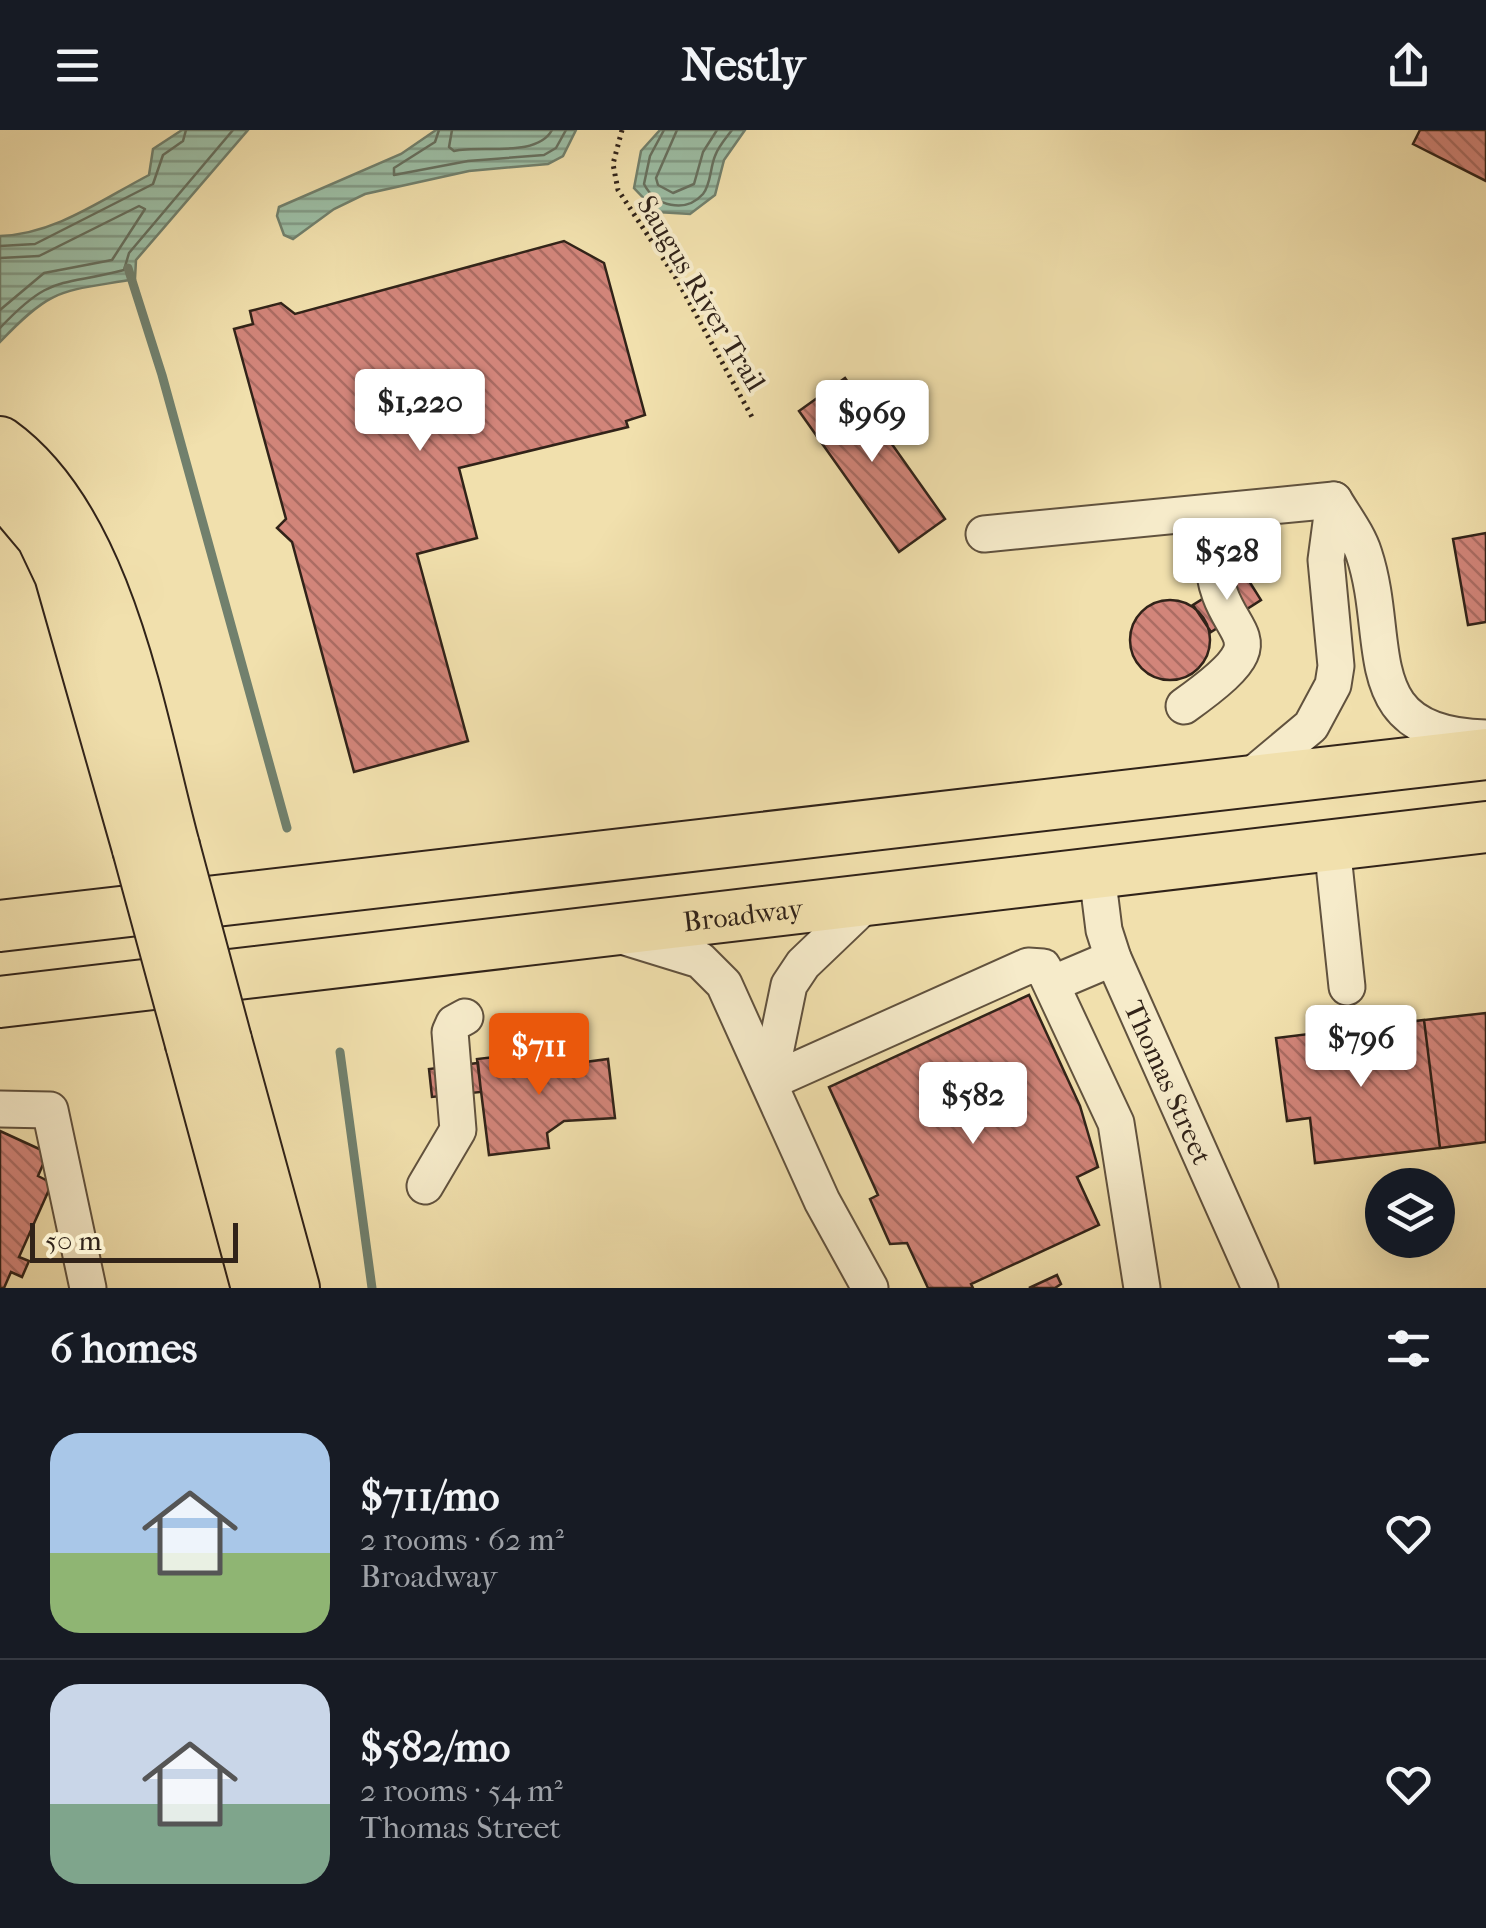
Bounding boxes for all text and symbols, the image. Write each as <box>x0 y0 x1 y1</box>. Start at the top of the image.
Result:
icon: menu <box>50 38 105 93</box>
icon: share <box>1381 38 1436 93</box>
text: Nestly <box>681 39 805 92</box>
street label: Saugus River Trail <box>630 190 773 397</box>
pin: $1,220 <box>339 369 501 454</box>
pin: $969 <box>813 380 931 465</box>
text: $1,220 <box>377 383 463 420</box>
text: $969 <box>838 394 906 431</box>
pin: $528 <box>1168 518 1286 603</box>
text: $528 <box>1195 532 1259 569</box>
street label: Broadway <box>681 891 806 938</box>
street label: Thomas Street <box>1117 996 1219 1170</box>
pin: $796 <box>1302 1005 1420 1090</box>
pin: $711 <box>480 1013 598 1098</box>
text: $796 <box>1327 1019 1395 1056</box>
text: $711 <box>511 1027 567 1064</box>
pin: $582 <box>914 1062 1032 1147</box>
text: $582 <box>941 1076 1005 1113</box>
map controls <box>1365 1168 1455 1258</box>
button: layers <box>1365 1168 1455 1258</box>
scale bar <box>30 1218 238 1262</box>
text: 50 m <box>45 1224 102 1257</box>
icon: filters <box>1381 1321 1436 1376</box>
text: 6 homes <box>50 1324 197 1373</box>
text: $711/mo <box>360 1472 500 1521</box>
icon: home <box>130 1473 250 1593</box>
icon: heart <box>1381 1506 1436 1561</box>
text: 2 rooms · 62 m² <box>360 1521 564 1558</box>
text: Broadway <box>360 1558 497 1595</box>
text: $582/mo <box>360 1723 510 1772</box>
icon: home <box>130 1724 250 1844</box>
icon: heart <box>1381 1757 1436 1812</box>
text: 2 rooms · 54 m² <box>360 1772 563 1809</box>
text: Thomas Street <box>360 1809 561 1846</box>

